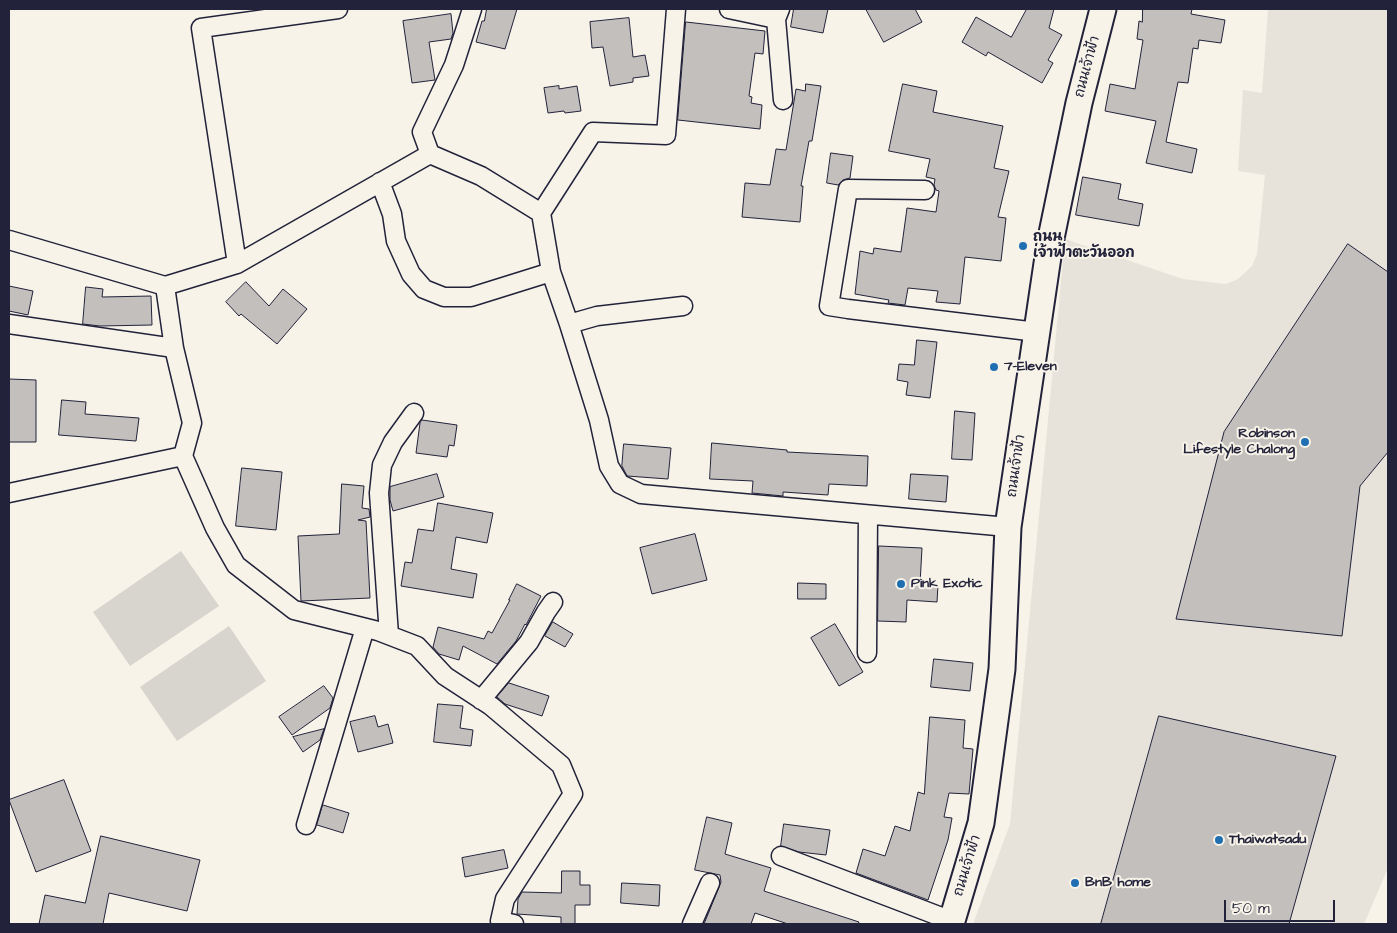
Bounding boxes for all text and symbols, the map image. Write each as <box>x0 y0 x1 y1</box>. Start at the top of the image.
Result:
street label: ถนนเจ้าฟ้า <box>1072 34 1104 100</box>
place label: ถนน เจ้าฟ้าตะวันออก <box>1033 230 1135 262</box>
marker: ถนน เจ้าฟ้าตะวันออก <box>1017 240 1029 252</box>
place label: 7-Eleven <box>1004 359 1057 375</box>
marker: 7-Eleven <box>988 361 1000 373</box>
place label: Robinson Lifestyle Chalong <box>1183 426 1295 458</box>
street label: ถนนเจ้าฟ้า <box>1004 434 1030 498</box>
marker: Robinson Lifestyle Chalong <box>1299 436 1311 448</box>
place label: Pink Exotic <box>911 576 983 592</box>
marker: Pink Exotic <box>895 578 907 590</box>
place label: Thaiwatsadu <box>1229 832 1306 848</box>
street label: ถนนเจ้าฟ้า <box>951 833 985 899</box>
marker: Thaiwatsadu <box>1213 834 1225 846</box>
place label: BnB home <box>1085 875 1151 891</box>
marker: BnB home <box>1069 877 1081 889</box>
scale bar <box>1227 890 1338 922</box>
text: 50 m <box>1232 898 1270 919</box>

